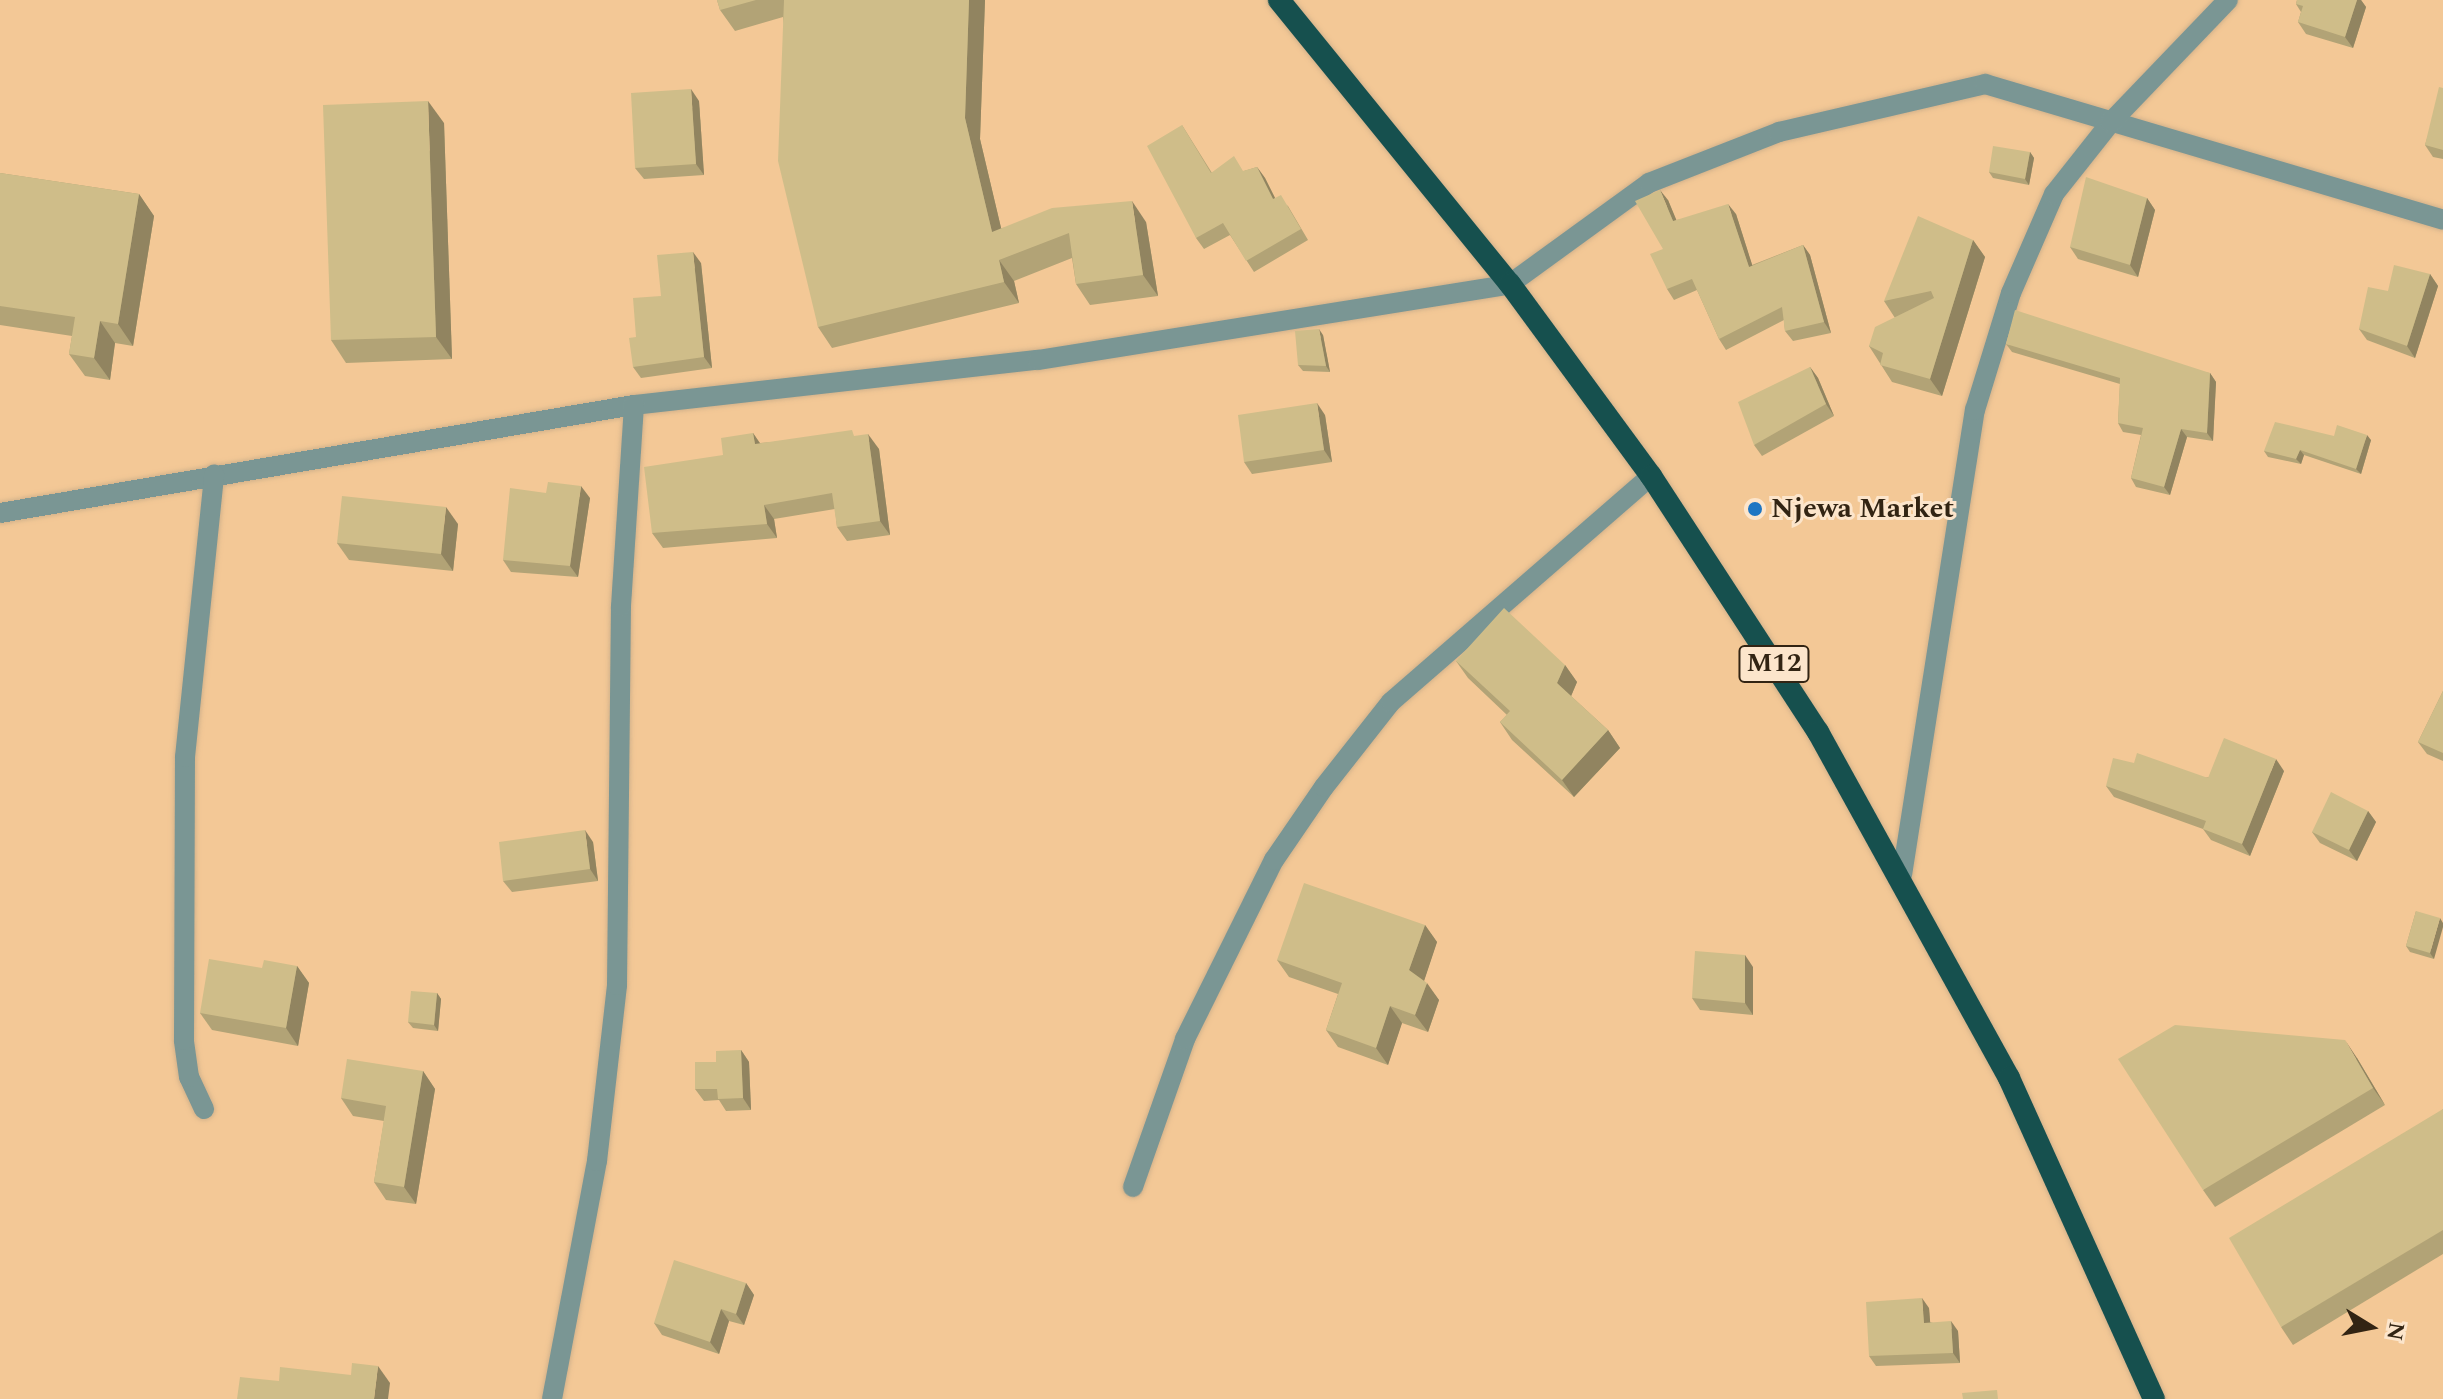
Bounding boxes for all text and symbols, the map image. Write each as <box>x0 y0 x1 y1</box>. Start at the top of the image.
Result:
place label: Njewa Market <box>1771 492 1954 526</box>
marker: Njewa Market <box>1746 500 1764 518</box>
road number: M12 <box>1738 642 1810 686</box>
north arrow <box>2331 1287 2411 1367</box>
text: N <box>2377 1320 2413 1343</box>

